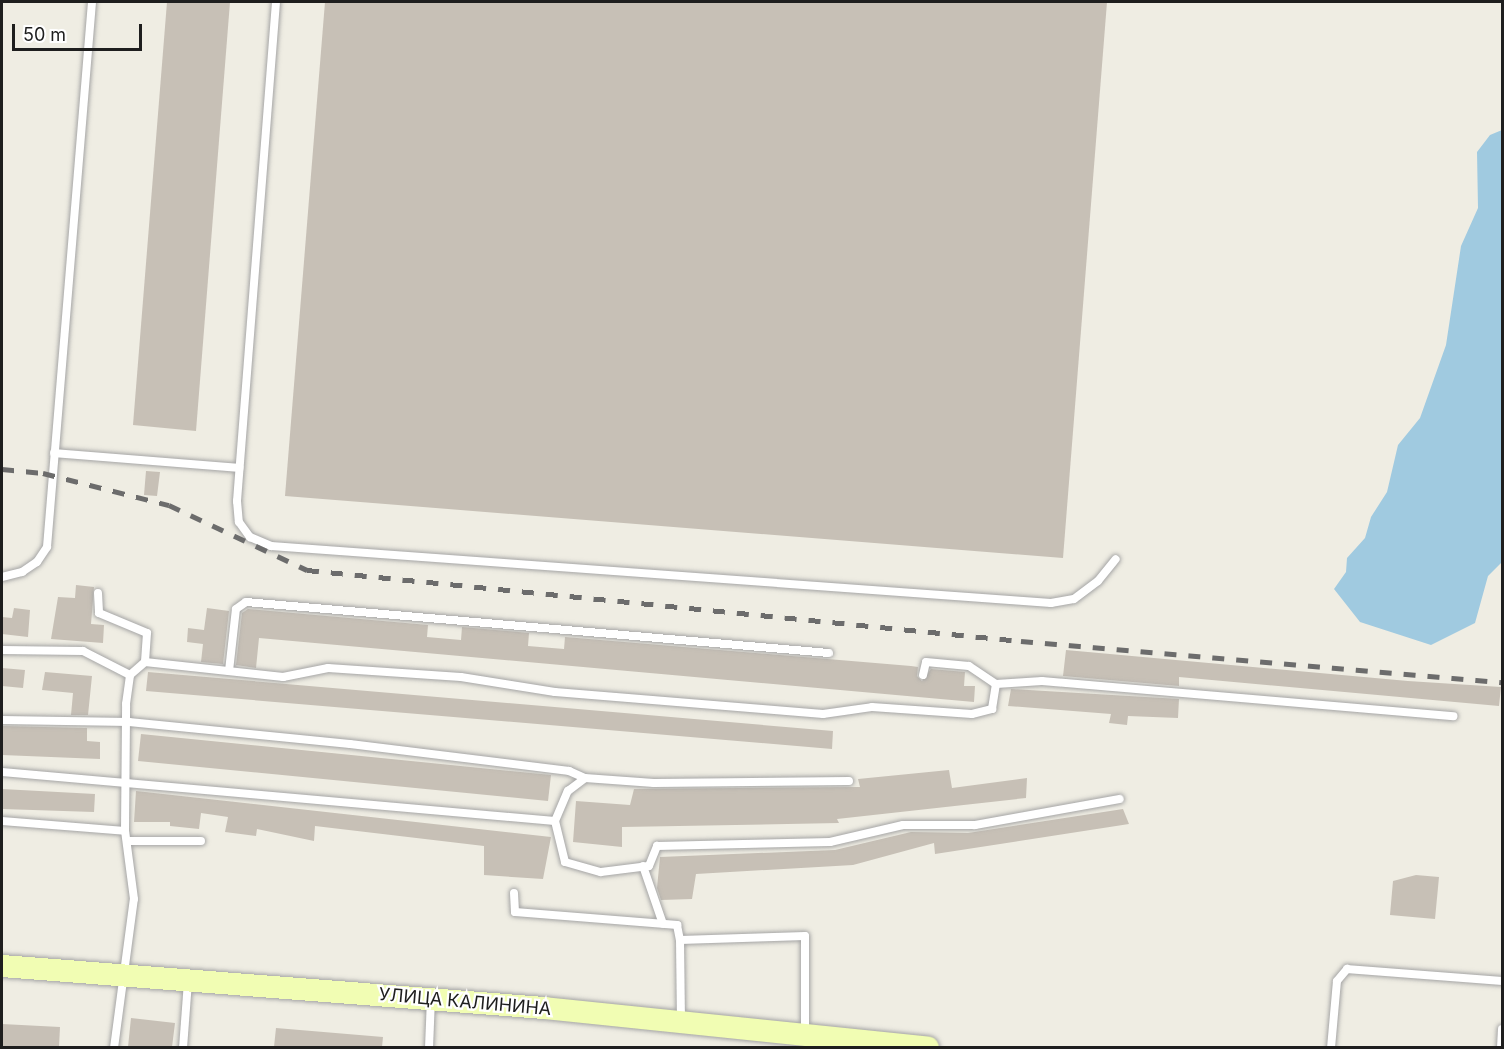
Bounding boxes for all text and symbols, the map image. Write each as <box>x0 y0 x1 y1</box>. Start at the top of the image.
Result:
scale bar <box>15 12 146 50</box>
text: 50 m <box>23 24 66 45</box>
street label: УЛИЦА КАЛИНИНА <box>378 984 552 1020</box>

